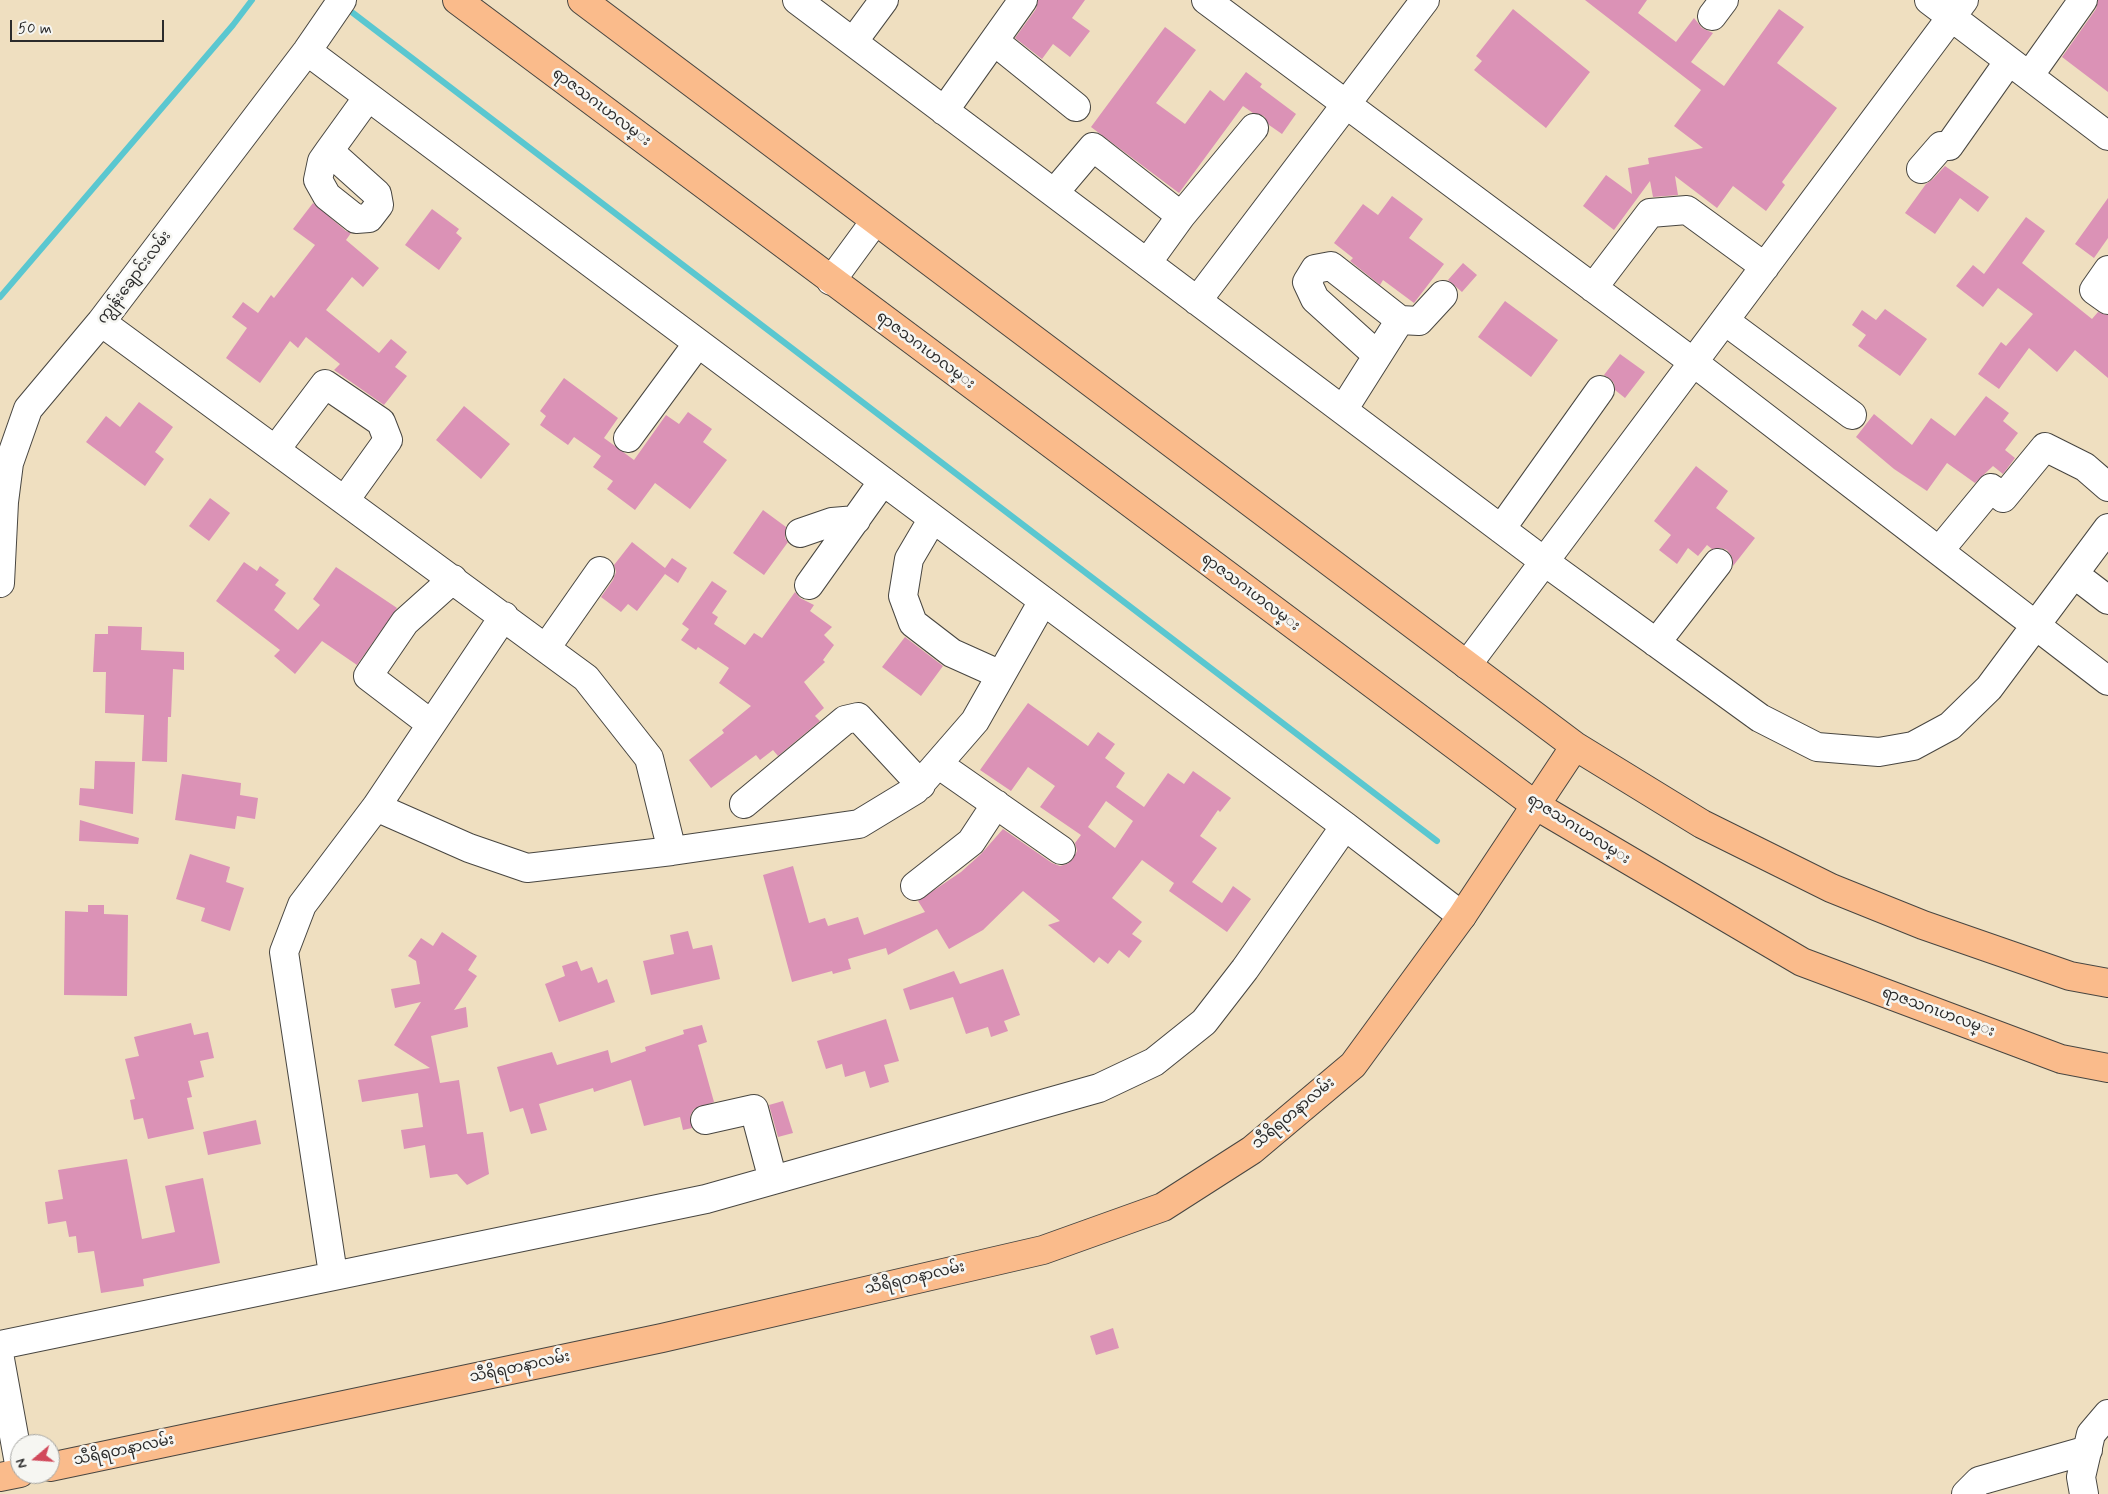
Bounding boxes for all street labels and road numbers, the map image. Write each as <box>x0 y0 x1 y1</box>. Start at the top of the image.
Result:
street label: ရာဇသဂၤဟလမ္း <box>548 65 654 151</box>
street label: ကျွန်းချောင်းလမ်း <box>94 228 176 328</box>
street label: ရာဇသဂၤဟလမ္း <box>872 308 978 394</box>
street label: ရာဇသဂၤဟလမ္း <box>1197 550 1303 636</box>
street label: ရာဇသဂၤဟလမ္း <box>1523 791 1633 869</box>
street label: ရာဇသဂၤဟလမ္း <box>1879 984 1997 1042</box>
street label: သီရိရတနာလမ်း <box>1249 1074 1339 1154</box>
street label: သီရိရတနာလမ်း <box>863 1259 967 1299</box>
street label: သီရိရတနာလမ်း <box>468 1349 572 1387</box>
street label: သီရိရတနာလမ်း <box>72 1432 176 1470</box>

